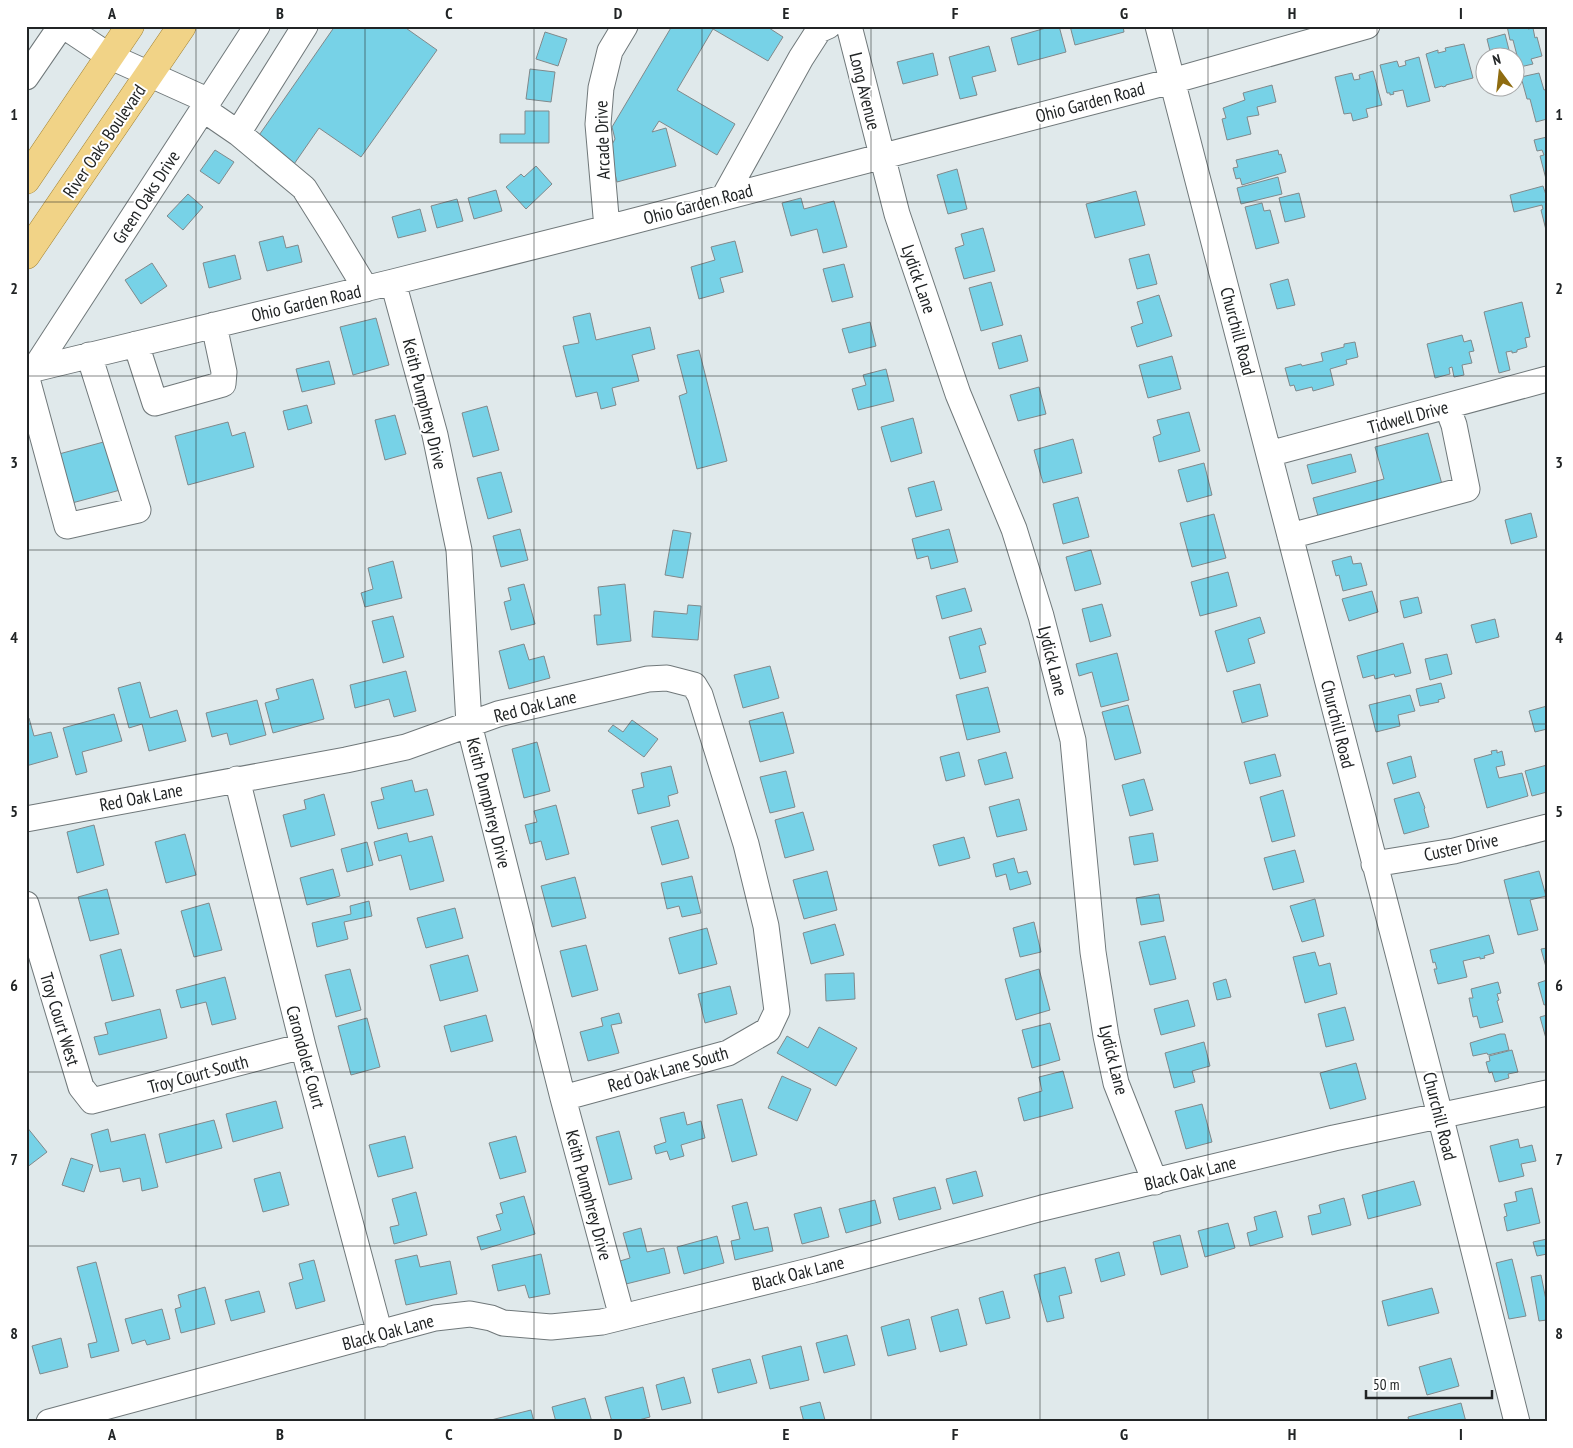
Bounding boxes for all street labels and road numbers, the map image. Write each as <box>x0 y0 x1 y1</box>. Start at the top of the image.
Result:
street label: Long Avenue <box>844 50 886 132</box>
street label: Ohio Garden Road <box>1033 76 1147 128</box>
street label: River Oaks Boulevard <box>58 80 150 202</box>
street label: Arcade Drive <box>589 100 615 180</box>
street label: Green Oaks Drive <box>107 146 185 248</box>
street label: Ohio Garden Road <box>641 178 755 230</box>
street label: Lydick Lane <box>897 242 941 316</box>
street label: Ohio Garden Road <box>249 279 363 327</box>
street label: Churchill Road <box>1215 285 1261 377</box>
street label: Keith Pumphrey Drive <box>398 336 452 472</box>
street label: Tidwell Drive <box>1365 395 1451 439</box>
street label: Lydick Lane <box>1033 624 1073 698</box>
street label: Churchill Road <box>1316 678 1360 770</box>
street label: Red Oak Lane <box>491 685 579 727</box>
street label: Keith Pumphrey Drive <box>462 735 516 871</box>
street label: Red Oak Lane <box>97 778 185 816</box>
street label: Custer Drive <box>1422 828 1500 866</box>
street label: Troy Court West <box>35 970 85 1068</box>
street label: Carondolet Court <box>281 1003 331 1111</box>
street label: Lydick Lane <box>1094 1023 1134 1097</box>
street label: Red Oak Lane South <box>605 1041 731 1097</box>
street label: Troy Court South <box>145 1050 251 1098</box>
street label: Churchill Road <box>1418 1070 1462 1162</box>
street label: Keith Pumphrey Drive <box>561 1127 617 1263</box>
street label: Black Oak Lane <box>1142 1150 1238 1196</box>
street label: Black Oak Lane <box>750 1250 846 1296</box>
street label: Black Oak Lane <box>340 1309 436 1355</box>

